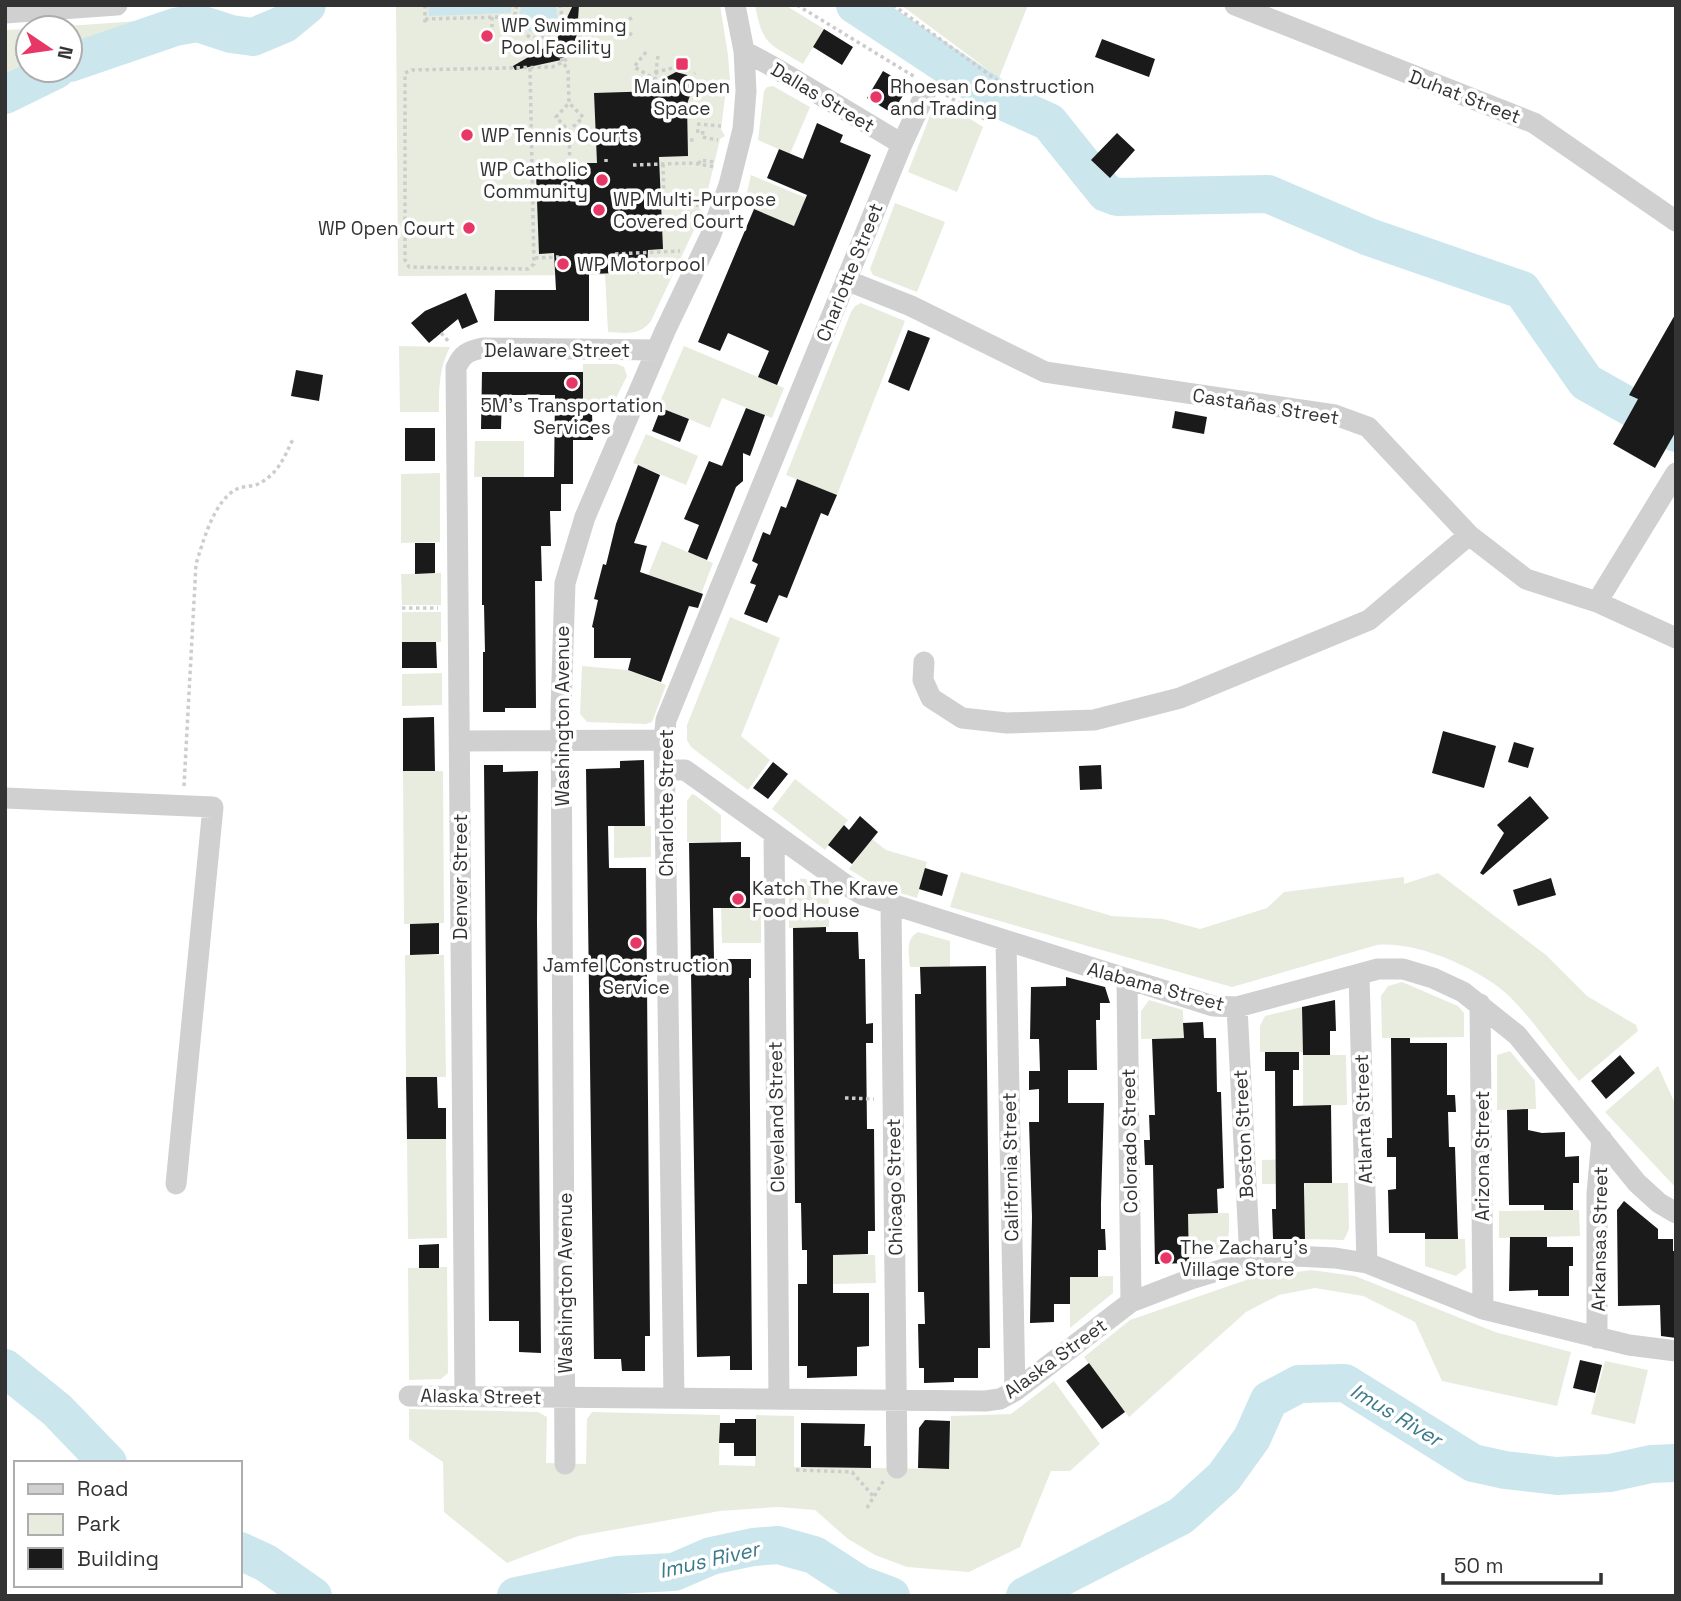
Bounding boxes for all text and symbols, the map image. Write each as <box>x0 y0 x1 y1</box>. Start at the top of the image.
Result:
place label: WP Swimming Pool Facility <box>501 13 627 60</box>
north arrow <box>14 14 84 84</box>
marker: WP Swimming Pool Facility <box>479 28 495 44</box>
text: N <box>51 44 79 62</box>
marker: Main Open Space <box>674 56 690 72</box>
street label: Dallas Street <box>766 57 879 138</box>
street label: Duhat Street <box>1405 64 1524 129</box>
place label: Main Open Space <box>634 74 730 121</box>
place label: Rhoesan Construction and Trading <box>890 74 1095 121</box>
marker: Rhoesan Construction and Trading <box>868 89 884 105</box>
place label: WP Tennis Courts <box>481 123 638 148</box>
marker: WP Tennis Courts <box>459 127 475 143</box>
place label: WP Catholic Community <box>480 157 588 204</box>
marker: WP Catholic Community <box>594 172 610 188</box>
place label: WP Multi-Purpose Covered Court <box>613 187 776 234</box>
street label: Charlotte Street <box>810 199 889 345</box>
marker: WP Multi-Purpose Covered Court <box>591 202 607 218</box>
place label: WP Open Court <box>318 216 455 241</box>
marker: WP Open Court <box>461 220 477 236</box>
place label: WP Motorpool <box>577 252 705 277</box>
marker: WP Motorpool <box>555 256 571 272</box>
street label: Delaware Street <box>484 338 630 363</box>
marker: 5M's Transportation Services <box>564 375 580 391</box>
street label: Castañas Street <box>1191 383 1341 430</box>
place label: 5M's Transportation Services <box>480 393 664 440</box>
street label: Washington Avenue <box>550 626 575 806</box>
street label: Charlotte Street <box>654 729 679 877</box>
street label: Denver Street <box>448 814 473 940</box>
place label: Katch The Krave Food House <box>752 876 899 923</box>
marker: Katch The Krave Food House <box>730 891 746 907</box>
marker: Jamfel Construction Service <box>628 935 644 951</box>
place label: Jamfel Construction Service <box>542 953 730 1000</box>
street label: Alabama Street <box>1085 956 1227 1017</box>
street label: Cleveland Street <box>763 1041 790 1193</box>
street label: Atlanta Street <box>1349 1054 1378 1184</box>
street label: Colorado Street <box>1116 1068 1143 1214</box>
street label: Boston Street <box>1228 1069 1259 1199</box>
street label: Arizona Street <box>1470 1091 1495 1221</box>
street label: California Street <box>997 1092 1024 1242</box>
street label: Chicago Street <box>881 1118 908 1256</box>
street label: Arkansas Street <box>1586 1166 1613 1312</box>
street label: Washington Avenue <box>553 1193 578 1373</box>
place label: The Zachary's Village Store <box>1180 1235 1308 1282</box>
marker: The Zachary's Village Store <box>1158 1250 1174 1266</box>
street label: Alaska Street <box>999 1313 1112 1404</box>
water label: Imus River <box>1346 1377 1449 1453</box>
street label: Alaska Street <box>420 1383 542 1410</box>
legend <box>14 1461 242 1587</box>
text: Road <box>77 1475 129 1502</box>
text: Park <box>77 1510 121 1537</box>
water label: Imus River <box>656 1534 764 1584</box>
scale bar <box>1443 1542 1600 1586</box>
text: Building <box>77 1545 159 1572</box>
text: 50 m <box>1454 1552 1504 1579</box>

